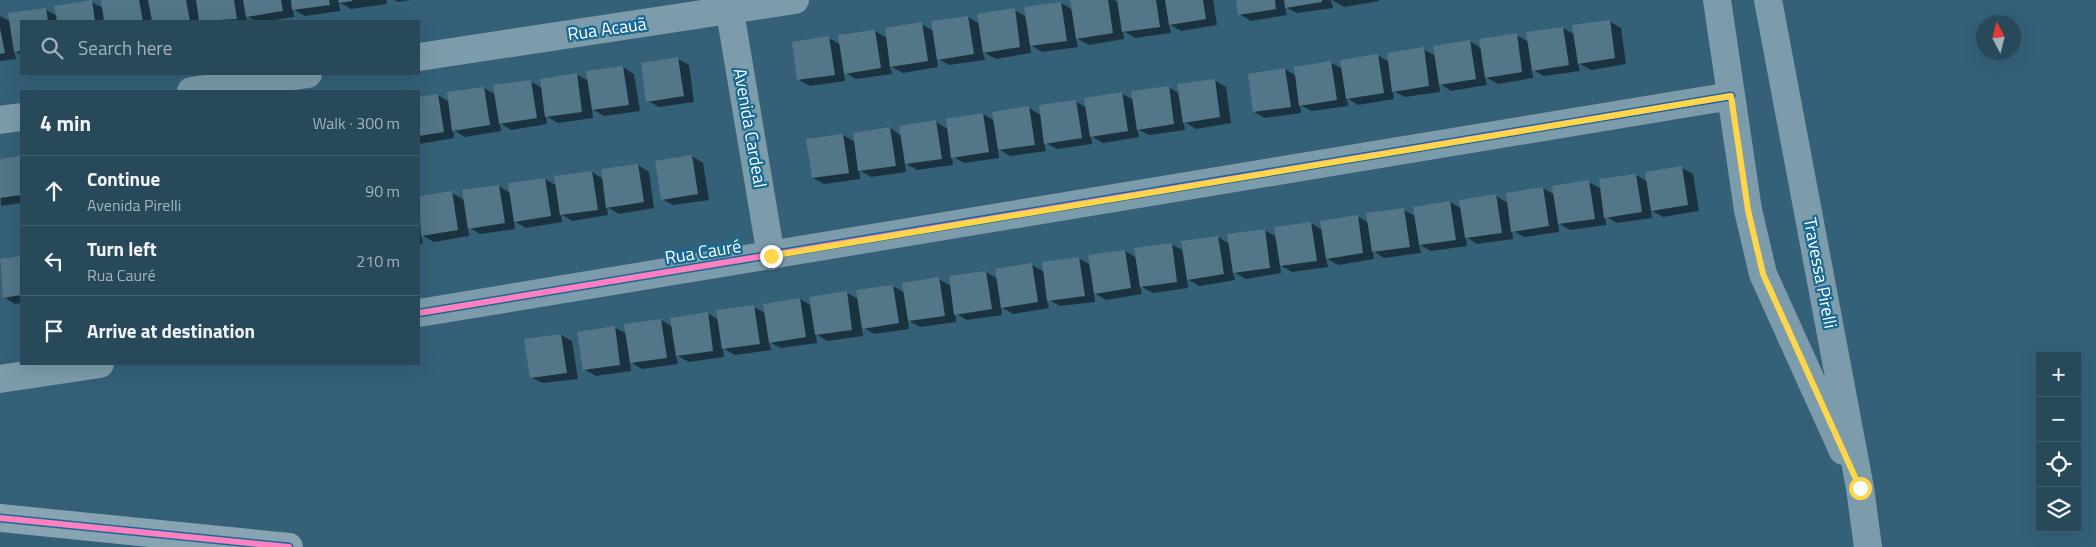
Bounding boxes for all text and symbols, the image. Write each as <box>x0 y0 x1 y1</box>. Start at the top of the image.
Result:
street label: Rua Acauã <box>566 10 648 47</box>
north arrow <box>1976 15 2021 60</box>
search box <box>20 20 420 75</box>
text: Search here <box>78 33 172 62</box>
icon: search <box>38 34 66 62</box>
street label: Avenida Cardeal <box>727 66 774 190</box>
text: 4 min <box>40 107 91 139</box>
text: Walk · 300 m <box>312 111 400 135</box>
text: Continue <box>87 164 160 193</box>
icon: ahead <box>40 177 68 205</box>
text: 90 m <box>365 179 400 203</box>
text: Avenida Pirelli <box>87 193 181 217</box>
street label: Travessa Pirelli <box>1797 215 1844 331</box>
street label: Rua Cauré <box>663 232 743 271</box>
text: Turn left <box>87 234 157 263</box>
route end <box>760 245 783 268</box>
icon: left <box>40 247 68 275</box>
text: 210 m <box>356 249 400 273</box>
text: Rua Cauré <box>87 263 156 287</box>
text: Arrive at destination <box>87 316 255 345</box>
icon: arrive <box>40 317 68 345</box>
map controls <box>2036 352 2081 532</box>
button: + <box>2036 352 2081 397</box>
button: − <box>2036 397 2081 442</box>
button: locate <box>2036 442 2081 487</box>
route start <box>1849 477 1872 500</box>
button: layers <box>2036 487 2081 532</box>

